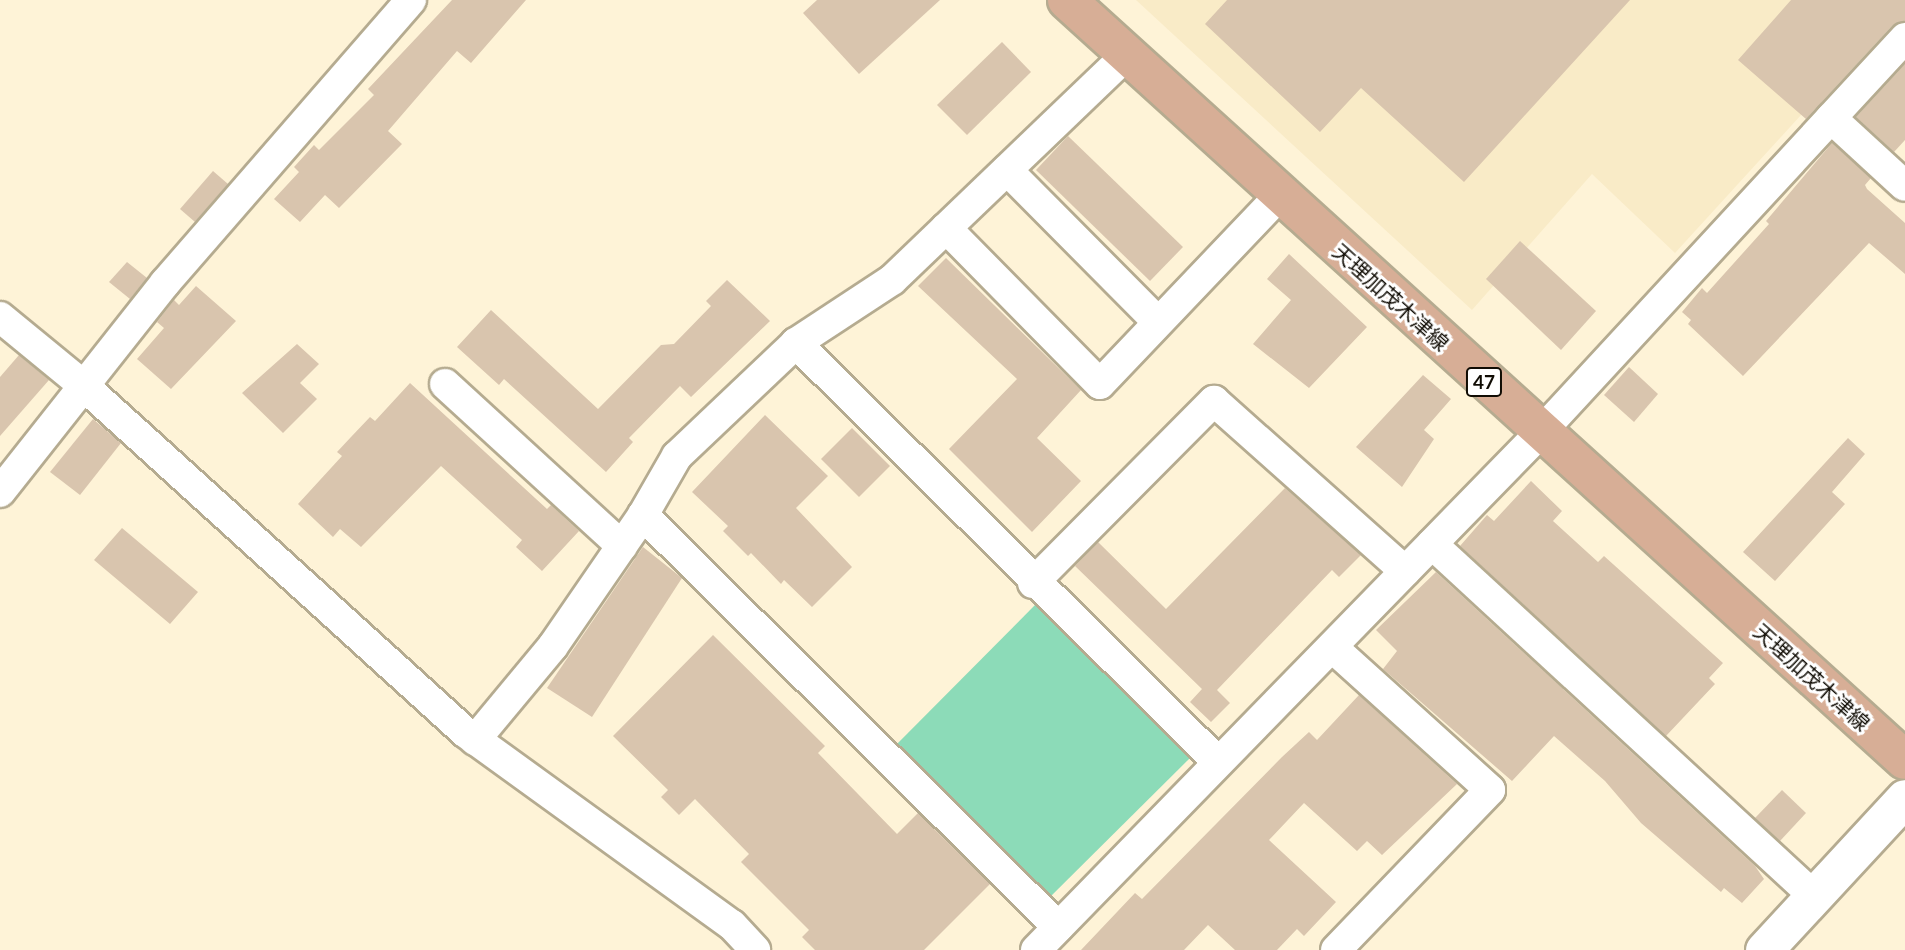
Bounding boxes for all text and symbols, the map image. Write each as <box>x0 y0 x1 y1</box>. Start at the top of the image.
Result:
street label: 天理加茂木津線 <box>1328 238 1454 356</box>
road number: 47 <box>1465 366 1503 398</box>
street label: 天理加茂木津線 <box>1749 618 1875 736</box>

